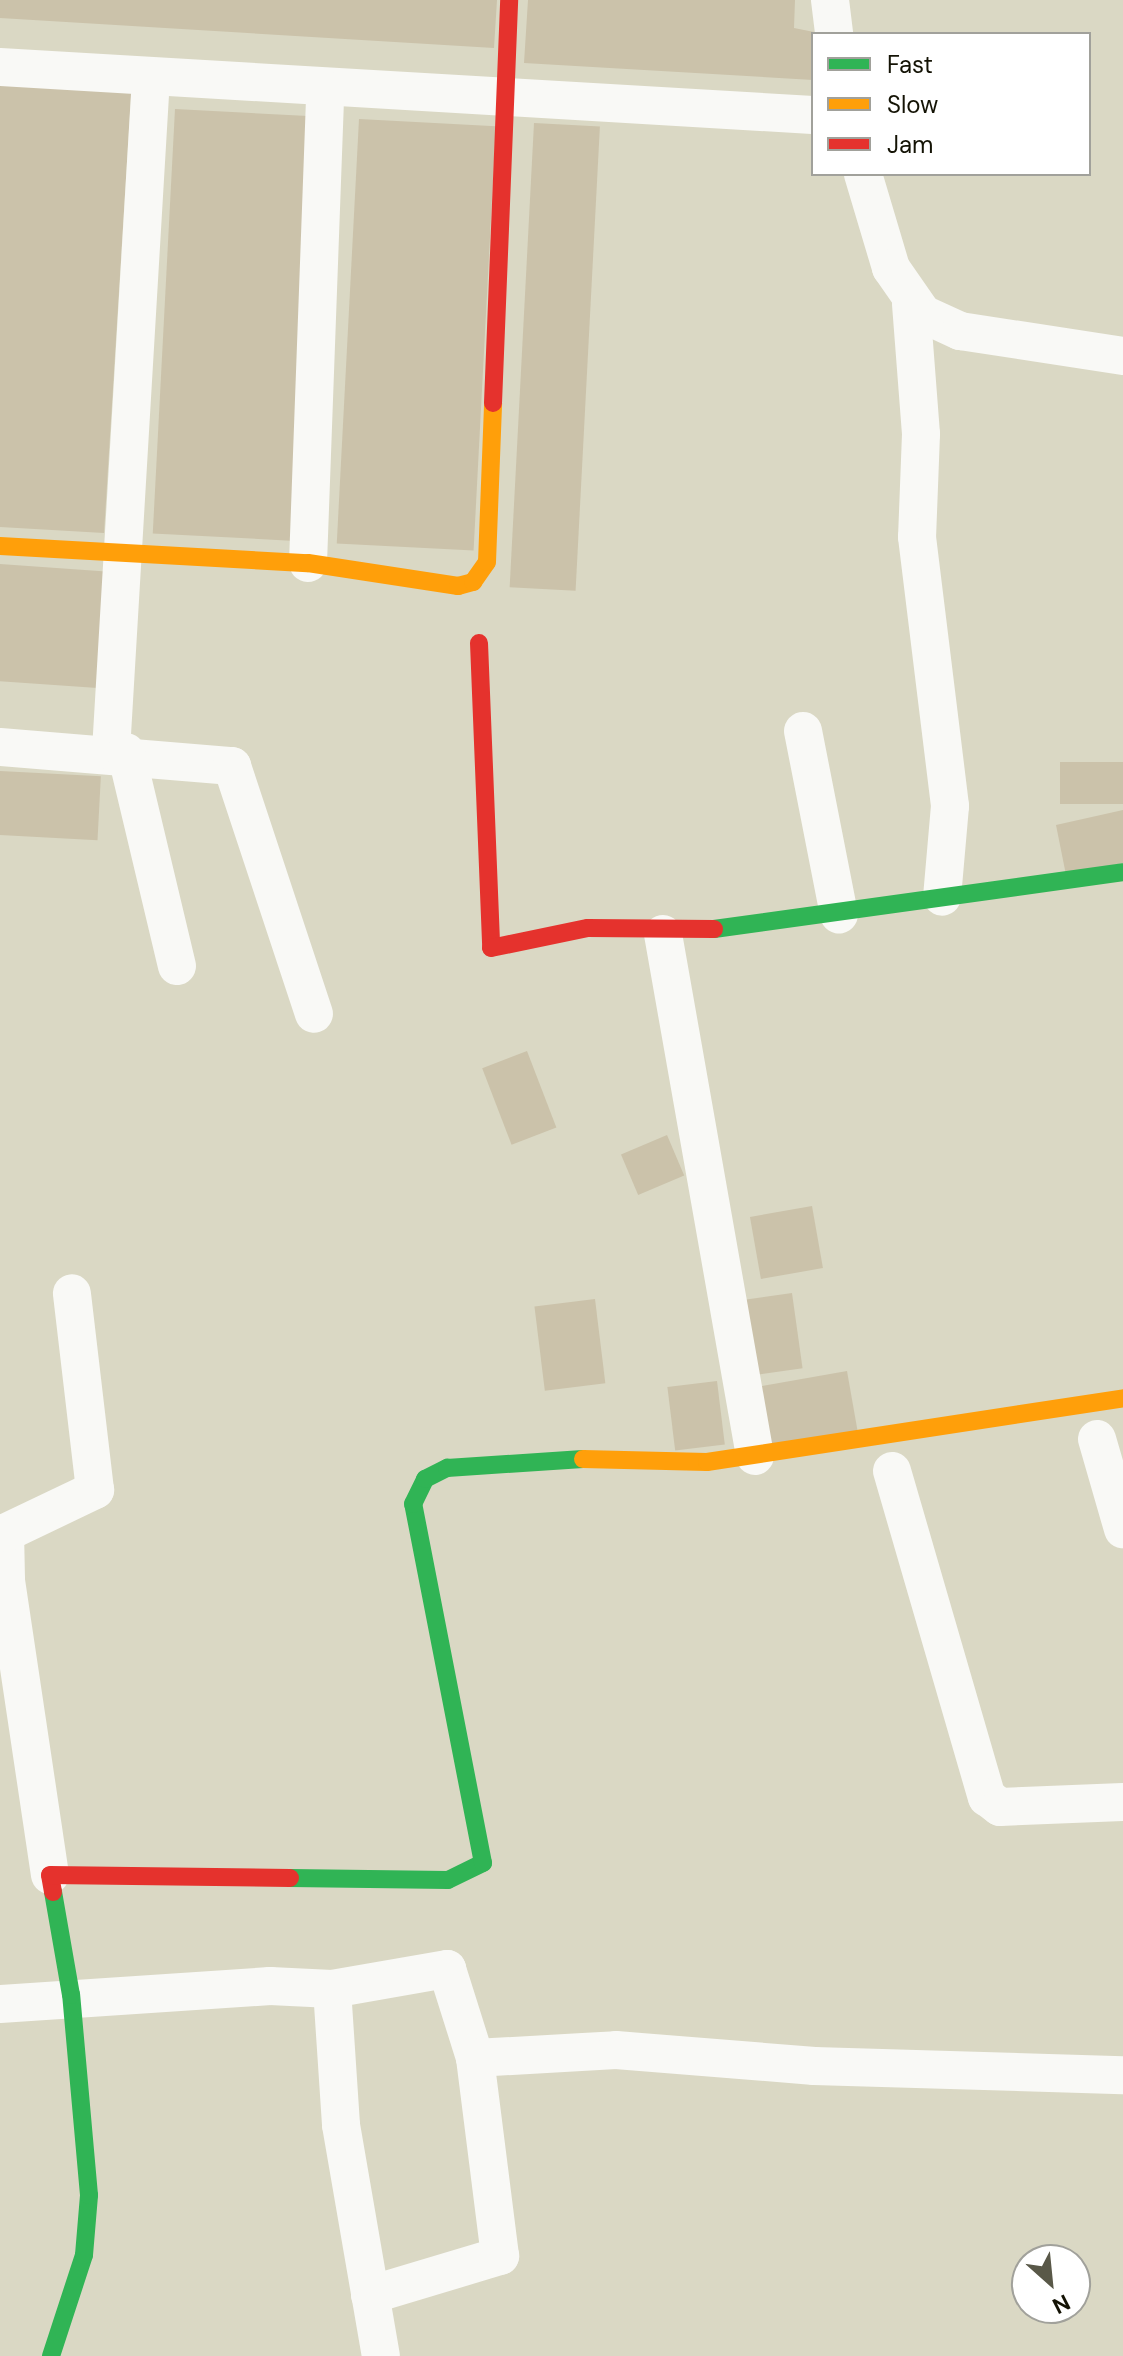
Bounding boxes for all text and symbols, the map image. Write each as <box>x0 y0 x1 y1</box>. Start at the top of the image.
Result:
legend <box>811 32 1091 176</box>
text: Fast <box>887 49 933 80</box>
text: Slow <box>887 89 938 120</box>
text: Jam <box>887 129 933 160</box>
north arrow <box>1011 2244 1091 2324</box>
text: N <box>1047 2287 1075 2321</box>

